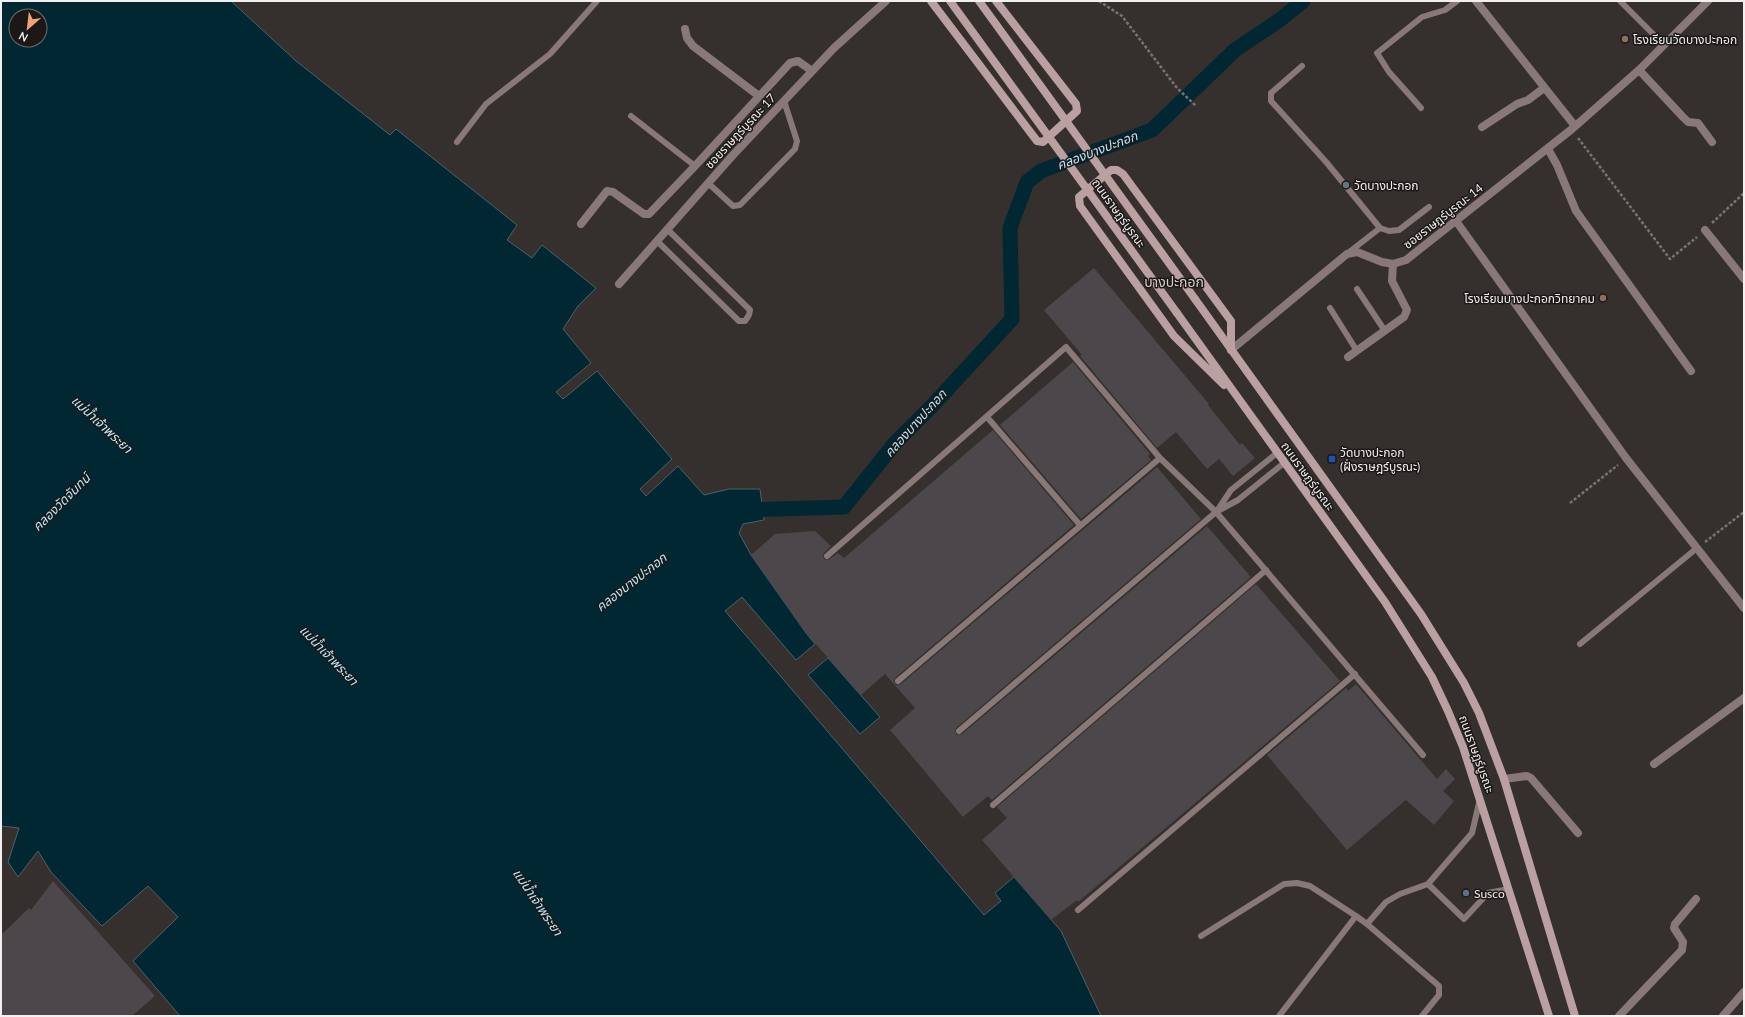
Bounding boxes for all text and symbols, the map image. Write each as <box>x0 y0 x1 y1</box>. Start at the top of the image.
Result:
north arrow <box>8 8 48 48</box>
text: N <box>16 30 30 45</box>
place label: โรงเรียนวัดบางปะกอก <box>1633 32 1737 47</box>
marker: โรงเรียนวัดบางปะกอก <box>1620 34 1630 44</box>
street label: ซอยราษฎร์บูรณะ 17 <box>701 90 779 172</box>
water label: คลองบางปะกอก <box>1054 127 1141 173</box>
street label: ถนนราษฎร์บูรณะ <box>1089 176 1149 250</box>
place label: วัดบางปะกอก <box>1354 178 1418 193</box>
marker: วัดบางปะกอก <box>1341 180 1351 190</box>
street label: ซอยราษฎร์บูรณะ 14 <box>1400 180 1486 252</box>
district label: บางปะกอก <box>1144 273 1204 290</box>
place label: โรงเรียนบางปะกอกวิทยาคม <box>1464 291 1595 306</box>
marker: โรงเรียนบางปะกอกวิทยาคม <box>1598 293 1608 303</box>
water label: คลองบางปะกอก <box>881 385 950 460</box>
water label: แม่น้ำเจ้าพระยา <box>68 391 137 457</box>
street label: ถนนราษฎร์บูรณะ <box>1278 439 1338 513</box>
place label: วัดบางปะกอก (ฝั่งราษฎร์บูรณะ) <box>1340 445 1420 474</box>
marker: วัดบางปะกอก (ฝั่งราษฎร์บูรณะ) <box>1327 454 1337 464</box>
water label: คลองวัดจันทน์ <box>29 468 95 534</box>
water label: คลองบางปะกอก <box>592 549 670 615</box>
water label: แม่น้ำเจ้าพระยา <box>296 621 363 689</box>
street label: ถนนราษฎร์บูรณะ <box>1456 713 1498 795</box>
water label: แม่น้ำเจ้าพระยา <box>510 865 567 939</box>
place label: Susco <box>1474 886 1505 901</box>
marker: Susco <box>1461 888 1471 898</box>

